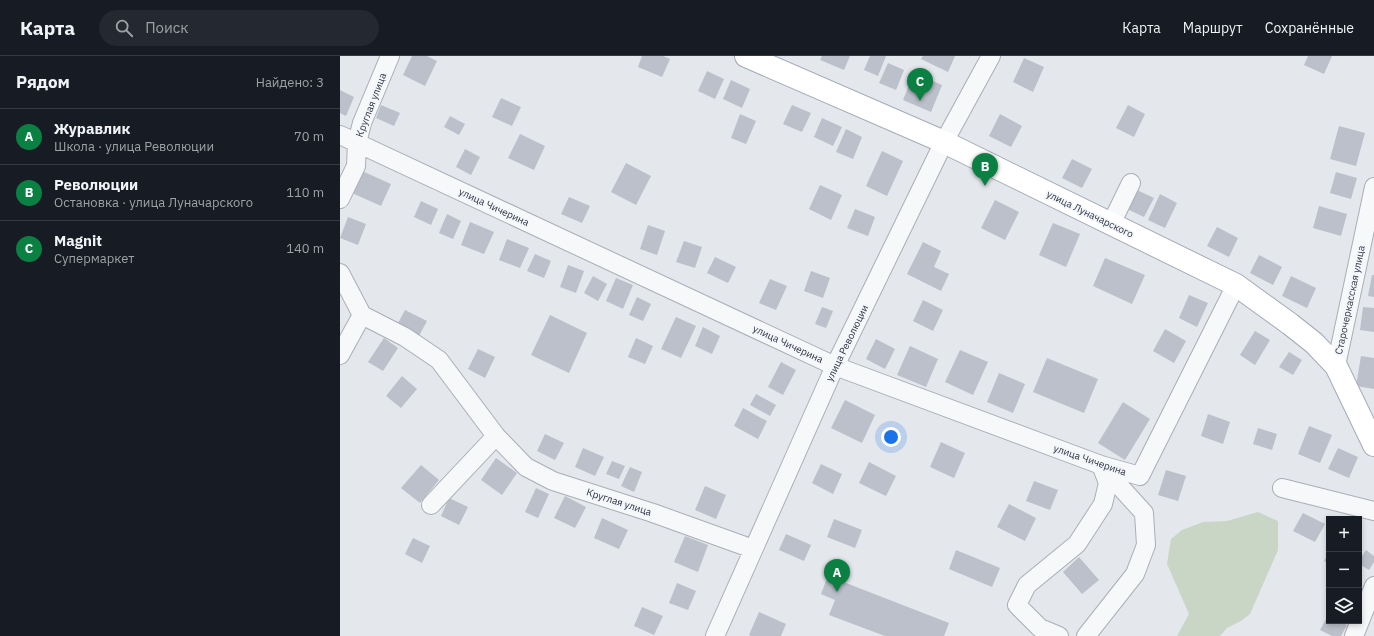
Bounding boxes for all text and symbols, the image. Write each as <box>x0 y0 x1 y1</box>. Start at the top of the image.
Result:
search box <box>99 10 379 46</box>
text: Карта <box>20 16 75 40</box>
icon: search <box>113 17 135 39</box>
text: Поиск <box>145 18 189 37</box>
text: Карта <box>1122 19 1161 37</box>
text: Маршрут <box>1183 19 1243 37</box>
text: Сохранённые <box>1265 19 1354 37</box>
pin: C <box>907 68 933 101</box>
street label: Круглая улица <box>353 70 389 139</box>
text: Рядом <box>16 71 70 93</box>
text: Найдено: 3 <box>256 74 324 91</box>
text: Журавлик <box>54 119 130 138</box>
text: A <box>25 128 33 145</box>
text: 70 m <box>294 128 324 145</box>
text: Школа · улица Революции <box>54 138 214 155</box>
pin: B <box>972 153 998 186</box>
text: Революции <box>54 175 138 194</box>
text: B <box>25 184 33 201</box>
text: 110 m <box>286 184 324 201</box>
street label: улица Чичерина <box>457 185 532 229</box>
street label: улица Луначарского <box>1044 187 1136 241</box>
text: Остановка · улица Луначарского <box>54 194 253 211</box>
text: Magnit <box>54 231 102 250</box>
text: C <box>25 240 33 257</box>
text: 140 m <box>286 240 324 257</box>
street label: Старочеркасская улица <box>1332 244 1368 356</box>
text: Супермаркет <box>54 250 134 267</box>
street label: улица Революции <box>823 302 871 384</box>
street label: улица Чичерина <box>751 322 826 366</box>
your location <box>881 427 901 447</box>
street label: улица Чичерина <box>1052 441 1129 479</box>
street label: Круглая улица <box>585 485 654 519</box>
map controls <box>1326 516 1362 624</box>
button: + <box>1326 516 1362 552</box>
button: − <box>1326 552 1362 588</box>
pin: A <box>824 559 850 592</box>
button: layers <box>1326 588 1362 624</box>

